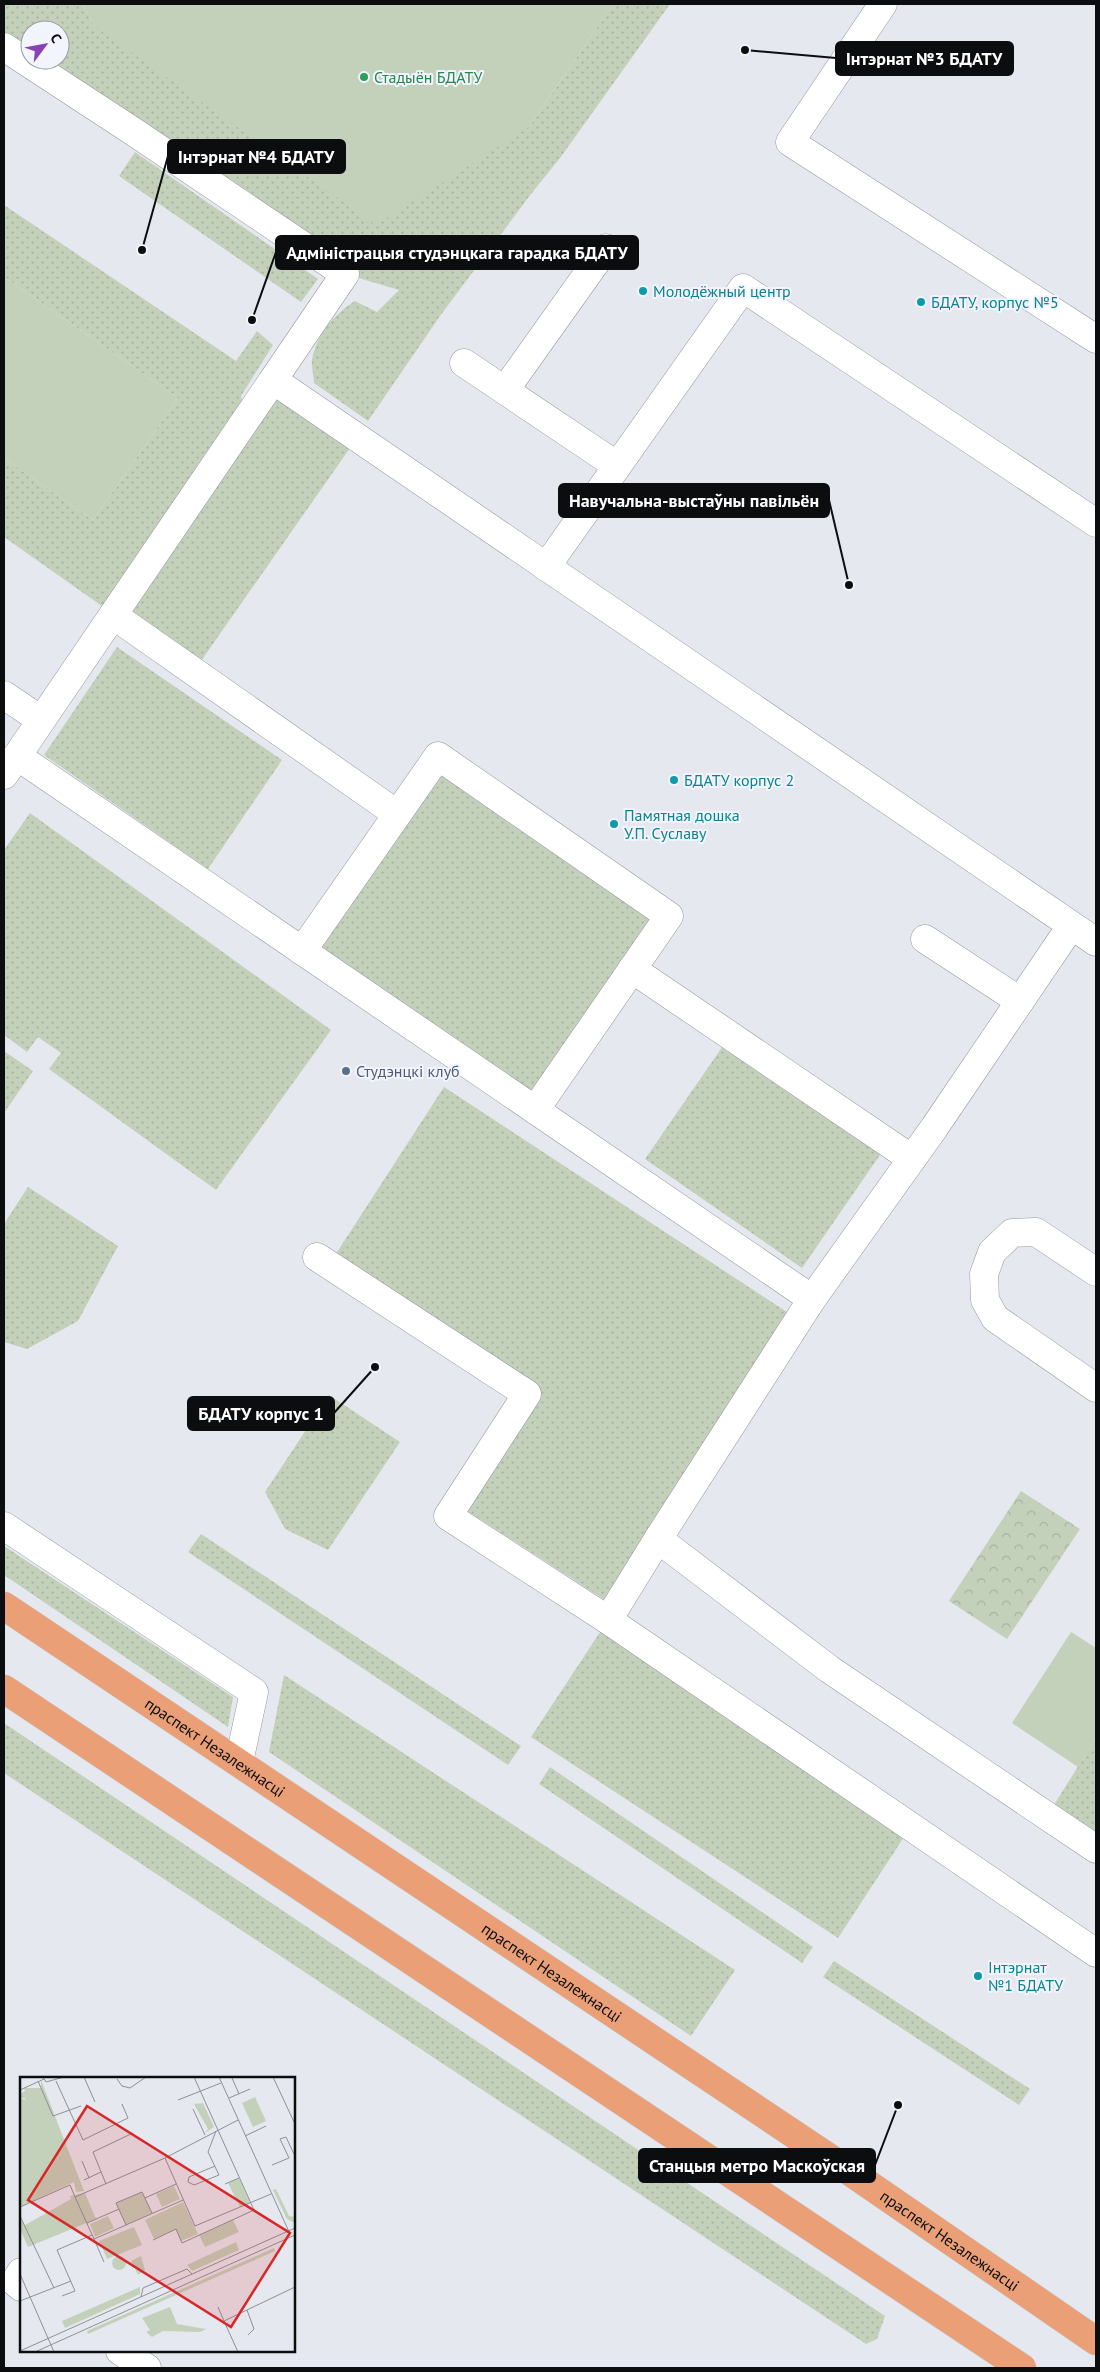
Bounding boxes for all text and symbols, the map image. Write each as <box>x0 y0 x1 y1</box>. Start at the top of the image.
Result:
north arrow <box>20 20 70 70</box>
text: С <box>46 30 66 46</box>
callout: Інтэрнат №3 БДАТУ <box>836 42 1013 75</box>
text: Інтэрнат №3 БДАТУ <box>846 47 1003 70</box>
place label: Стадыён БДАТУ <box>374 67 482 87</box>
marker: Стадыён БДАТУ <box>358 71 370 83</box>
callout: Інтэрнат №4 БДАТУ <box>168 140 345 173</box>
text: Інтэрнат №4 БДАТУ <box>178 145 335 168</box>
callout: Адміністрацыя студэнцкага гарадка БДАТУ <box>276 236 638 269</box>
text: Адміністрацыя студэнцкага гарадка БДАТУ <box>286 241 628 264</box>
place label: Молодёжный центр <box>653 281 791 301</box>
marker: Молодёжный центр <box>637 285 649 297</box>
place label: БДАТУ, корпус №5 <box>931 292 1059 312</box>
marker: БДАТУ, корпус №5 <box>915 296 927 308</box>
callout: Навучальна-выстаўны павільён <box>559 484 829 517</box>
text: Навучальна-выстаўны павільён <box>569 489 819 512</box>
place label: БДАТУ корпус 2 <box>684 770 794 790</box>
marker: БДАТУ корпус 2 <box>668 774 680 786</box>
place label: Памятная дошка У.П. Суславу <box>624 805 740 843</box>
marker: Памятная дошка У.П. Суславу <box>608 818 620 830</box>
place label: Студэнцкі клуб <box>356 1061 460 1081</box>
marker: Студэнцкі клуб <box>340 1065 352 1077</box>
callout: БДАТУ корпус 1 <box>188 1397 334 1430</box>
text: БДАТУ корпус 1 <box>198 1402 324 1425</box>
street label: праспект Незалежнасці <box>141 1693 289 1801</box>
street label: праспект Незалежнасці <box>478 1918 626 2026</box>
place label: Інтэрнат №1 БДАТУ <box>988 1957 1063 1995</box>
marker: Інтэрнат №1 БДАТУ <box>972 1970 984 1982</box>
inset map <box>20 2077 295 2352</box>
callout: Станцыя метро Маскоўская <box>639 2149 875 2182</box>
text: Станцыя метро Маскоўская <box>649 2154 865 2177</box>
street label: праспект Незалежнасці <box>877 2186 1023 2295</box>

